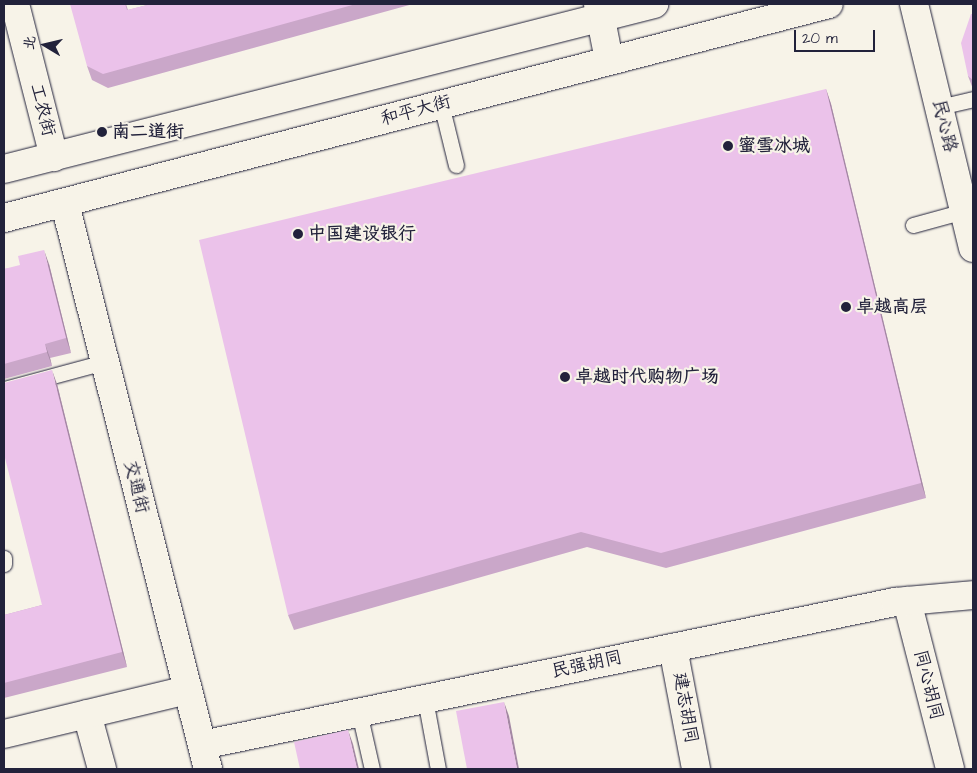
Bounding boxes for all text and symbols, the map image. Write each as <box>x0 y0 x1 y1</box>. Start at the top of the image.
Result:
north arrow <box>20 20 70 70</box>
scale bar <box>797 20 878 52</box>
text: 20 m <box>802 28 838 49</box>
text: 北 <box>19 34 41 51</box>
street label: 工农街 <box>25 81 59 139</box>
street label: 和平大街 <box>378 91 454 131</box>
street label: 民心路 <box>927 97 961 155</box>
place label: 南二道街 <box>112 121 184 143</box>
marker: 南二道街 <box>96 126 108 138</box>
place label: 蜜雪冰城 <box>738 135 810 157</box>
marker: 蜜雪冰城 <box>722 140 734 152</box>
place label: 中国建设银行 <box>308 223 416 245</box>
marker: 中国建设银行 <box>292 228 304 240</box>
place label: 卓越高层 <box>856 296 928 318</box>
marker: 卓越高层 <box>840 301 852 313</box>
place label: 卓越时代购物广场 <box>575 366 719 388</box>
marker: 卓越时代购物广场 <box>559 371 571 383</box>
street label: 交通街 <box>119 458 153 516</box>
street label: 民强胡同 <box>550 647 624 683</box>
street label: 同心胡同 <box>909 647 947 723</box>
street label: 建志胡同 <box>668 671 702 745</box>

